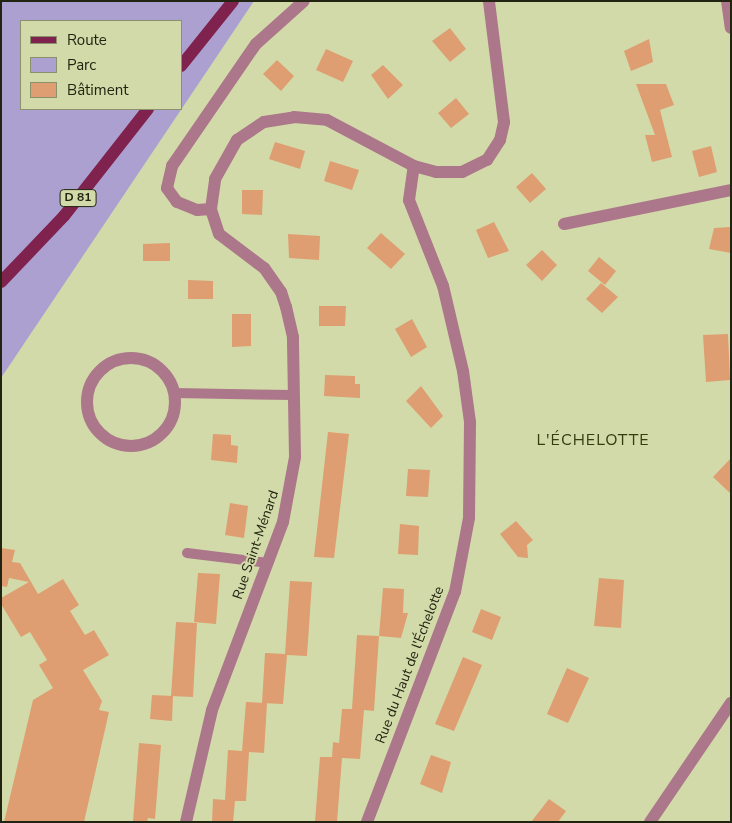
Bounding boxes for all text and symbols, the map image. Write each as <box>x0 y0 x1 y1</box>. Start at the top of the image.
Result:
legend <box>20 20 182 110</box>
text: Route <box>67 30 107 50</box>
text: Parc <box>67 55 96 75</box>
text: Bâtiment <box>67 80 128 100</box>
road number: D 81 <box>59 188 97 208</box>
district label: L'ÉCHELOTTE <box>535 430 651 450</box>
street label: Rue Saint-Ménard <box>229 488 283 602</box>
street label: Rue du Haut de l'Échelotte <box>372 584 448 746</box>

